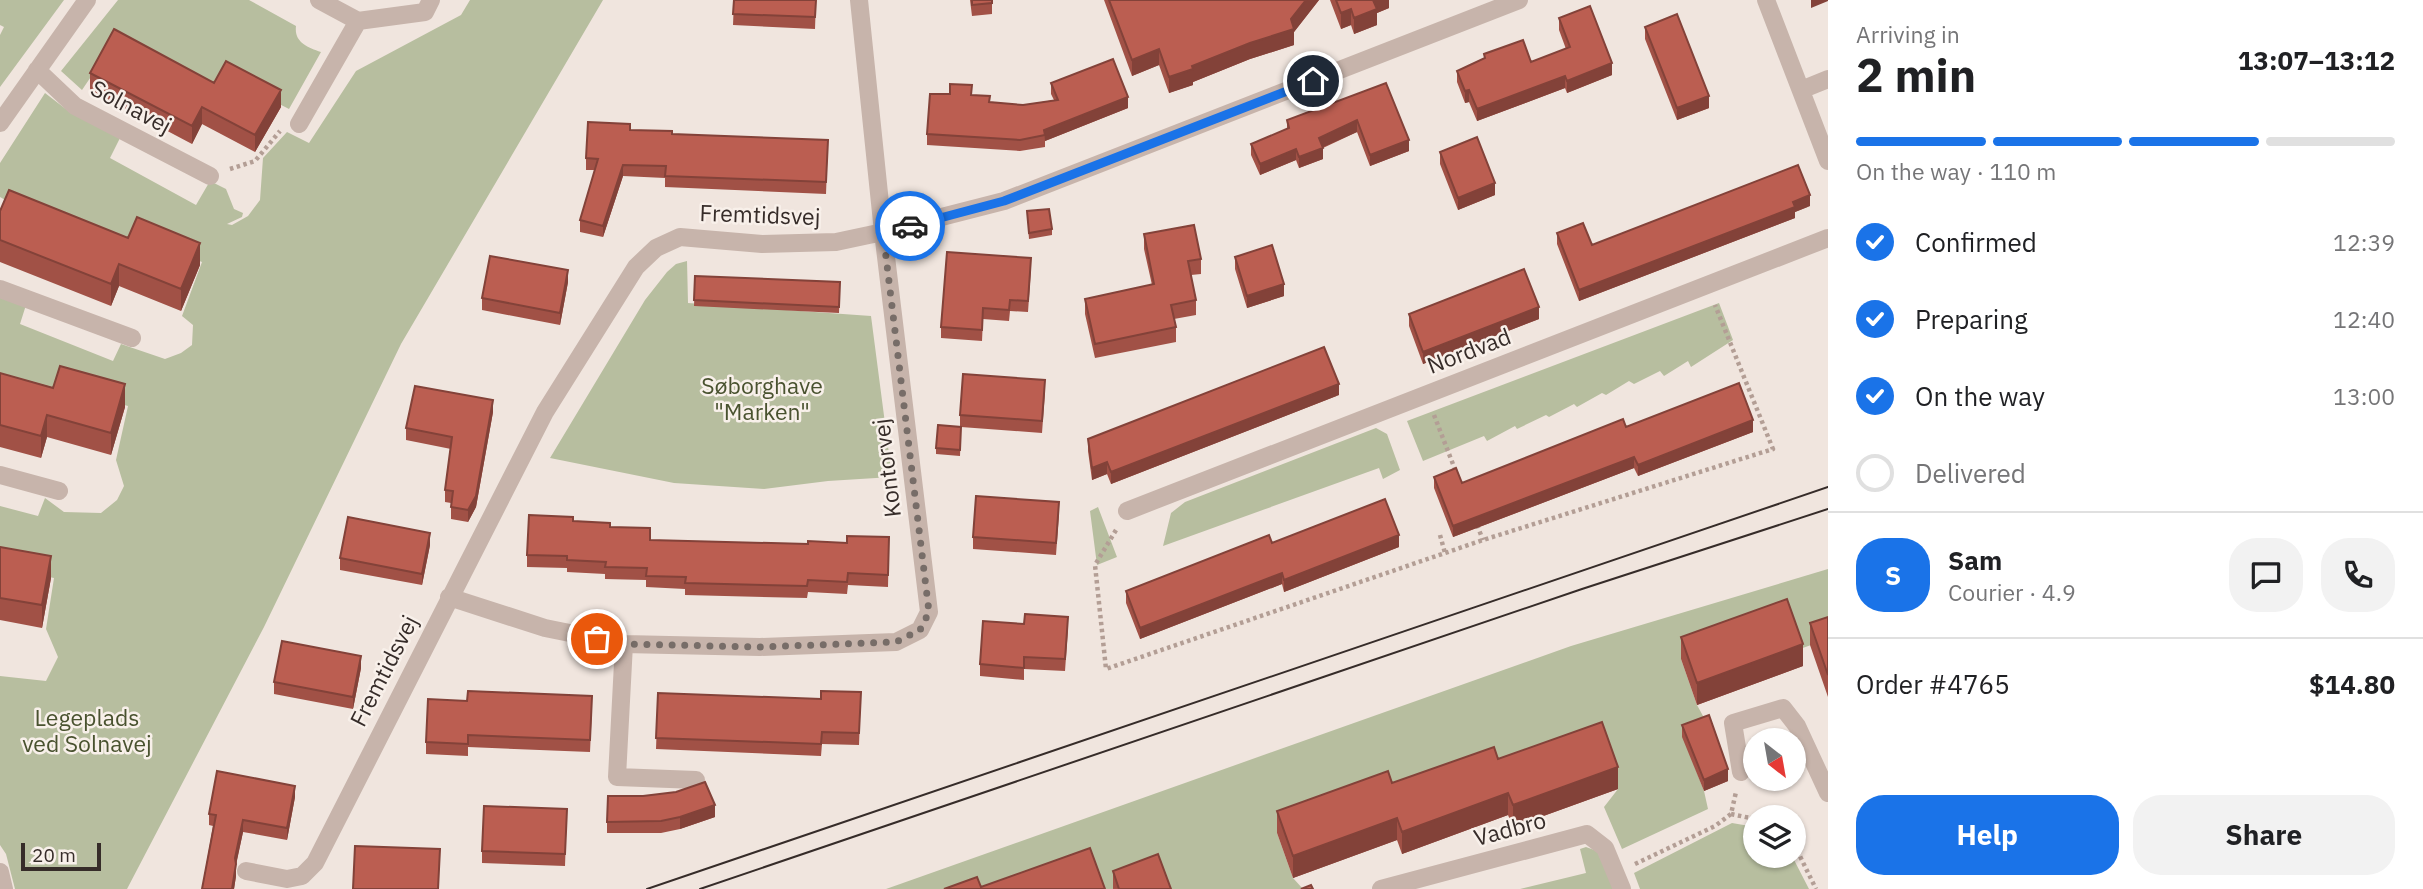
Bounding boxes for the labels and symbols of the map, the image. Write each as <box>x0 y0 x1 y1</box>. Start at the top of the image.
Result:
pin <box>1283 51 1343 111</box>
street label: Solnavej <box>86 72 177 140</box>
courier <box>875 191 945 261</box>
street label: Fremtidsvej <box>699 197 821 231</box>
street label: Nordvad <box>1422 320 1515 380</box>
park label: Søborghave "Marken" <box>701 370 823 426</box>
street label: Kontorvej <box>865 417 907 519</box>
pin <box>567 609 627 669</box>
street label: Fremtidsvej <box>342 610 424 731</box>
park label: Legeplads ved Solnavej <box>22 702 152 758</box>
north arrow <box>1743 728 1806 791</box>
street label: Vadbro <box>1470 804 1549 852</box>
scale bar <box>21 840 102 872</box>

